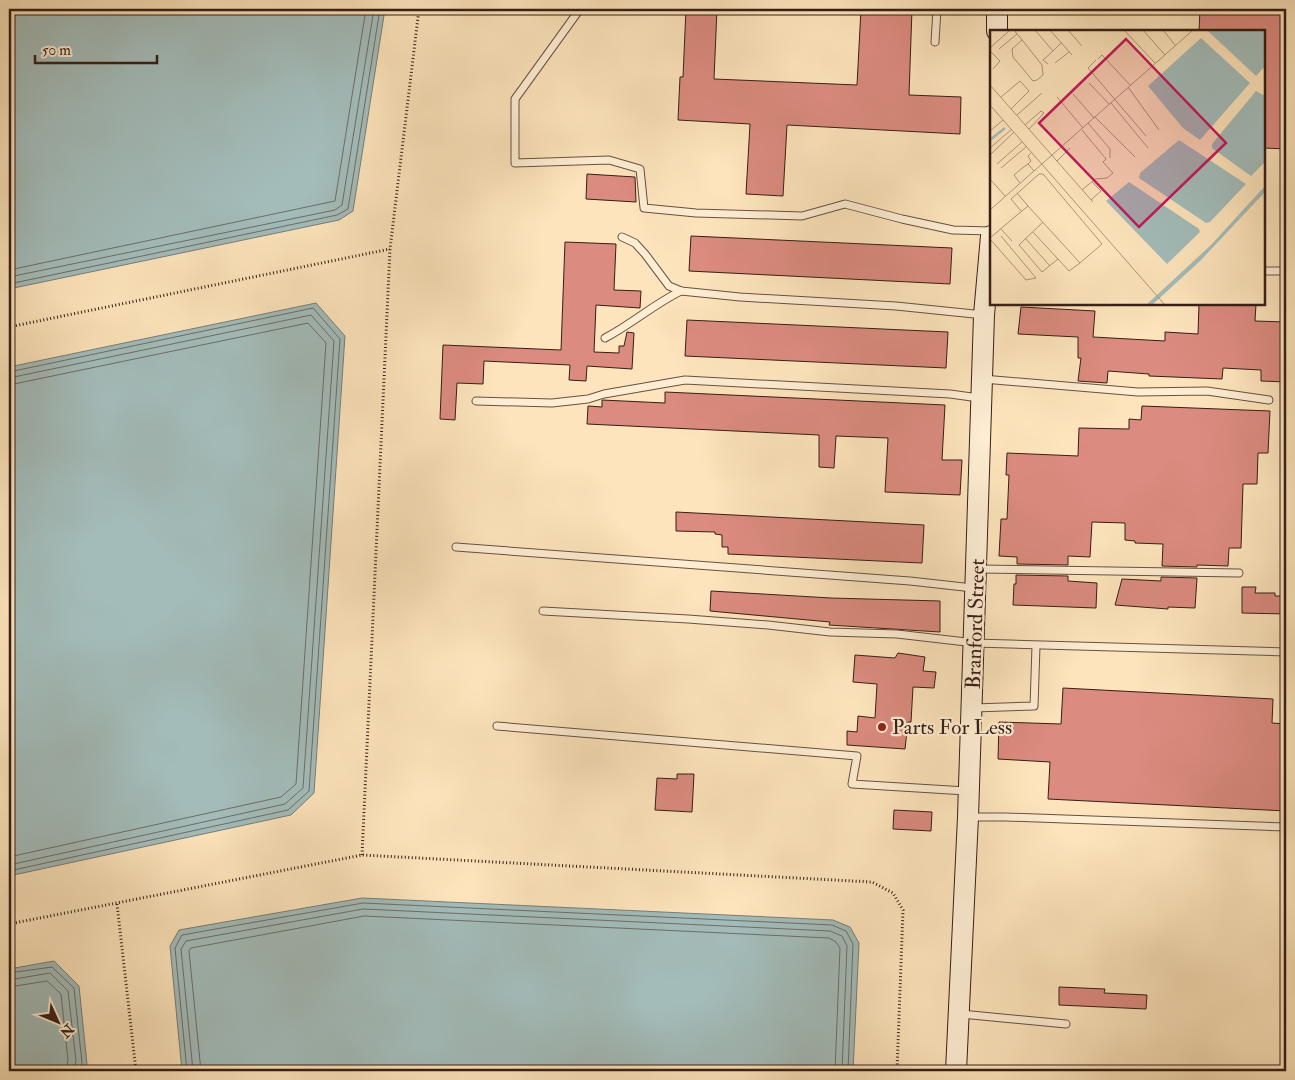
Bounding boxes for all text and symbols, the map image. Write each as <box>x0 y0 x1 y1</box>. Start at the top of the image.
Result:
inset map <box>990 30 1265 305</box>
scale bar <box>35 32 158 64</box>
text: 50 m <box>42 41 71 60</box>
street label: Branford Street <box>960 558 991 690</box>
place label: Parts For Less <box>892 714 1012 741</box>
marker: Parts For Less <box>876 721 888 733</box>
north arrow <box>32 998 82 1048</box>
text: N <box>56 1020 78 1041</box>

